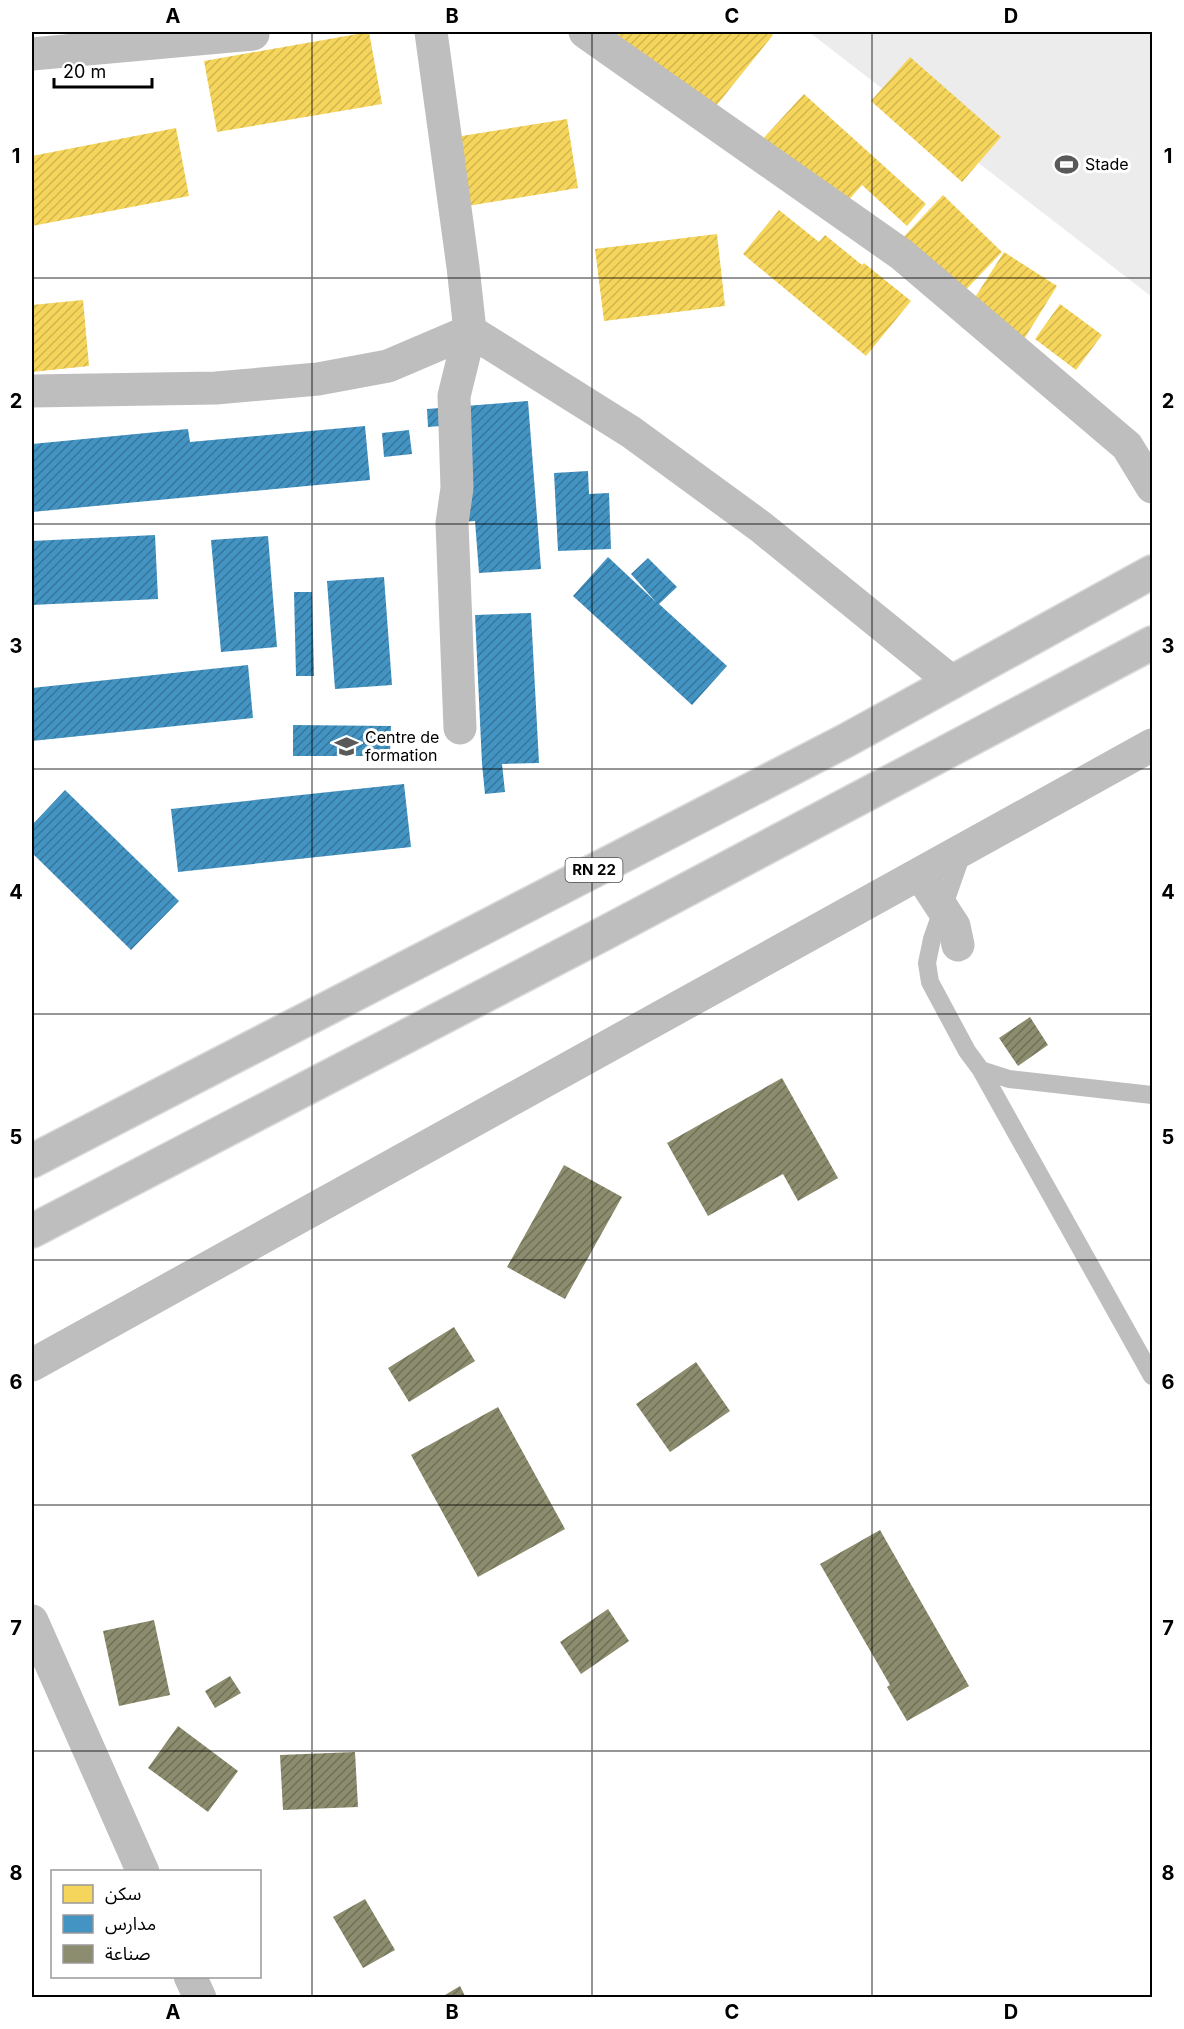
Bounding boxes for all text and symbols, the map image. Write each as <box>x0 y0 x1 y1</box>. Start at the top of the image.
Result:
text: A <box>166 4 181 28</box>
text: B <box>445 4 459 28</box>
text: C <box>725 4 739 28</box>
text: D <box>1004 4 1018 28</box>
scale bar <box>54 51 152 89</box>
text: 20 m <box>63 61 106 82</box>
text: 1 <box>12 144 20 168</box>
text: 1 <box>1164 144 1172 168</box>
sports icon: Stade <box>1054 151 1080 177</box>
place label: Stade <box>1085 154 1129 174</box>
text: 2 <box>10 389 22 413</box>
text: 2 <box>1162 389 1174 413</box>
text: 3 <box>10 634 22 658</box>
text: 3 <box>1162 634 1174 658</box>
place label: Centre de formation <box>365 727 439 765</box>
school or university icon: Centre de formation <box>334 733 360 759</box>
road number: RN 22 <box>566 858 622 882</box>
text: 4 <box>9 880 23 904</box>
text: 4 <box>1161 880 1175 904</box>
text: 5 <box>10 1125 22 1149</box>
text: 5 <box>1162 1125 1174 1149</box>
text: 6 <box>10 1370 23 1394</box>
text: 6 <box>1162 1370 1175 1394</box>
text: 7 <box>10 1616 22 1640</box>
text: 7 <box>1162 1616 1174 1640</box>
text: 8 <box>9 1861 23 1885</box>
text: 8 <box>1161 1861 1175 1885</box>
legend <box>51 1870 261 1978</box>
text: سكن <box>105 1883 141 1905</box>
text: مدارس <box>105 1913 156 1935</box>
text: صناعة <box>105 1943 150 1964</box>
text: A <box>166 2000 181 2024</box>
text: B <box>445 2000 459 2024</box>
text: C <box>725 2000 739 2024</box>
text: D <box>1004 2000 1018 2024</box>

